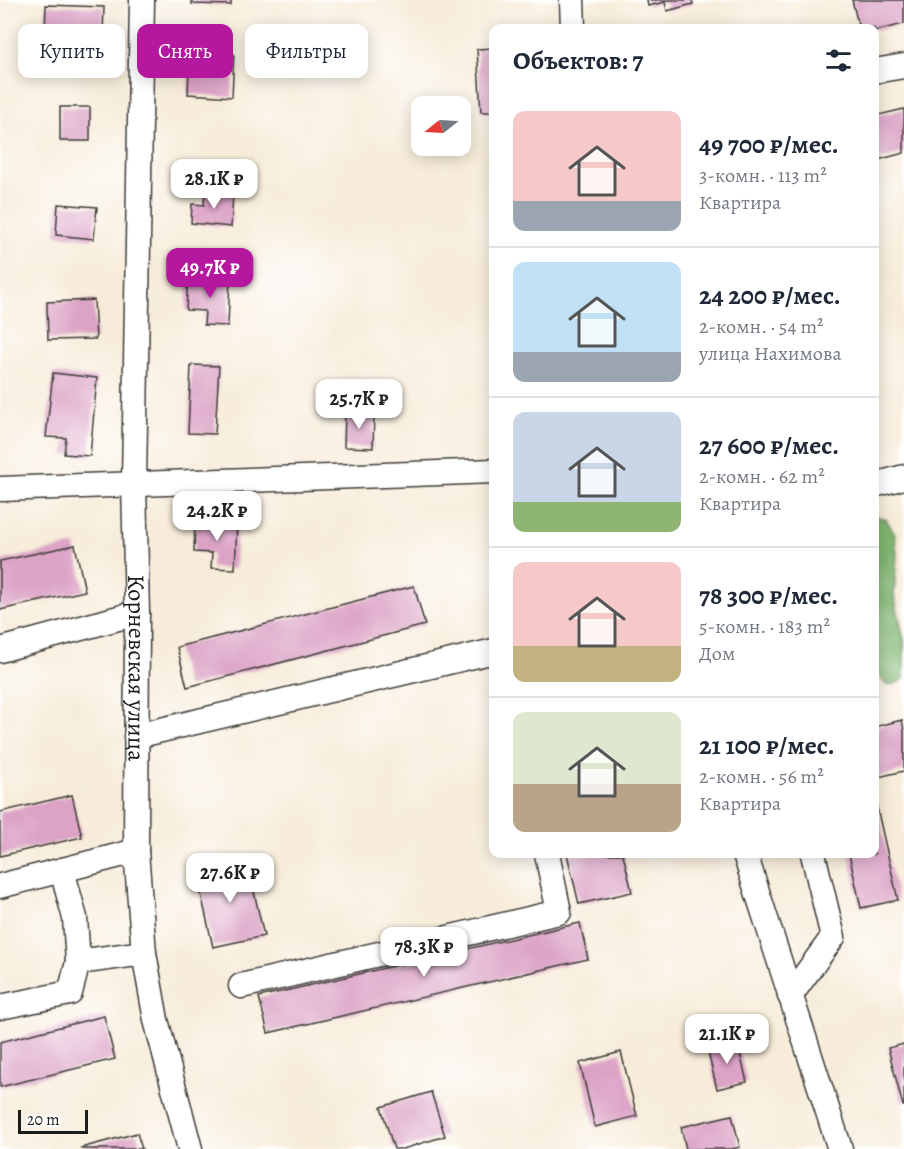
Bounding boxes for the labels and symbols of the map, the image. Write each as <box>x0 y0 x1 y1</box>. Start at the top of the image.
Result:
north arrow <box>411 96 471 156</box>
pin: 28.1K ₽ <box>159 159 269 210</box>
pin: 49.7K ₽ <box>155 248 265 299</box>
pin: 25.7K ₽ <box>304 379 414 430</box>
pin: 24.2K ₽ <box>162 491 272 542</box>
street label: Корневская улица <box>120 574 153 761</box>
pin: 27.6K ₽ <box>175 853 285 904</box>
pin: 78.3K ₽ <box>369 927 479 978</box>
pin: 21.1K ₽ <box>672 1014 782 1065</box>
scale bar <box>18 1107 88 1134</box>

